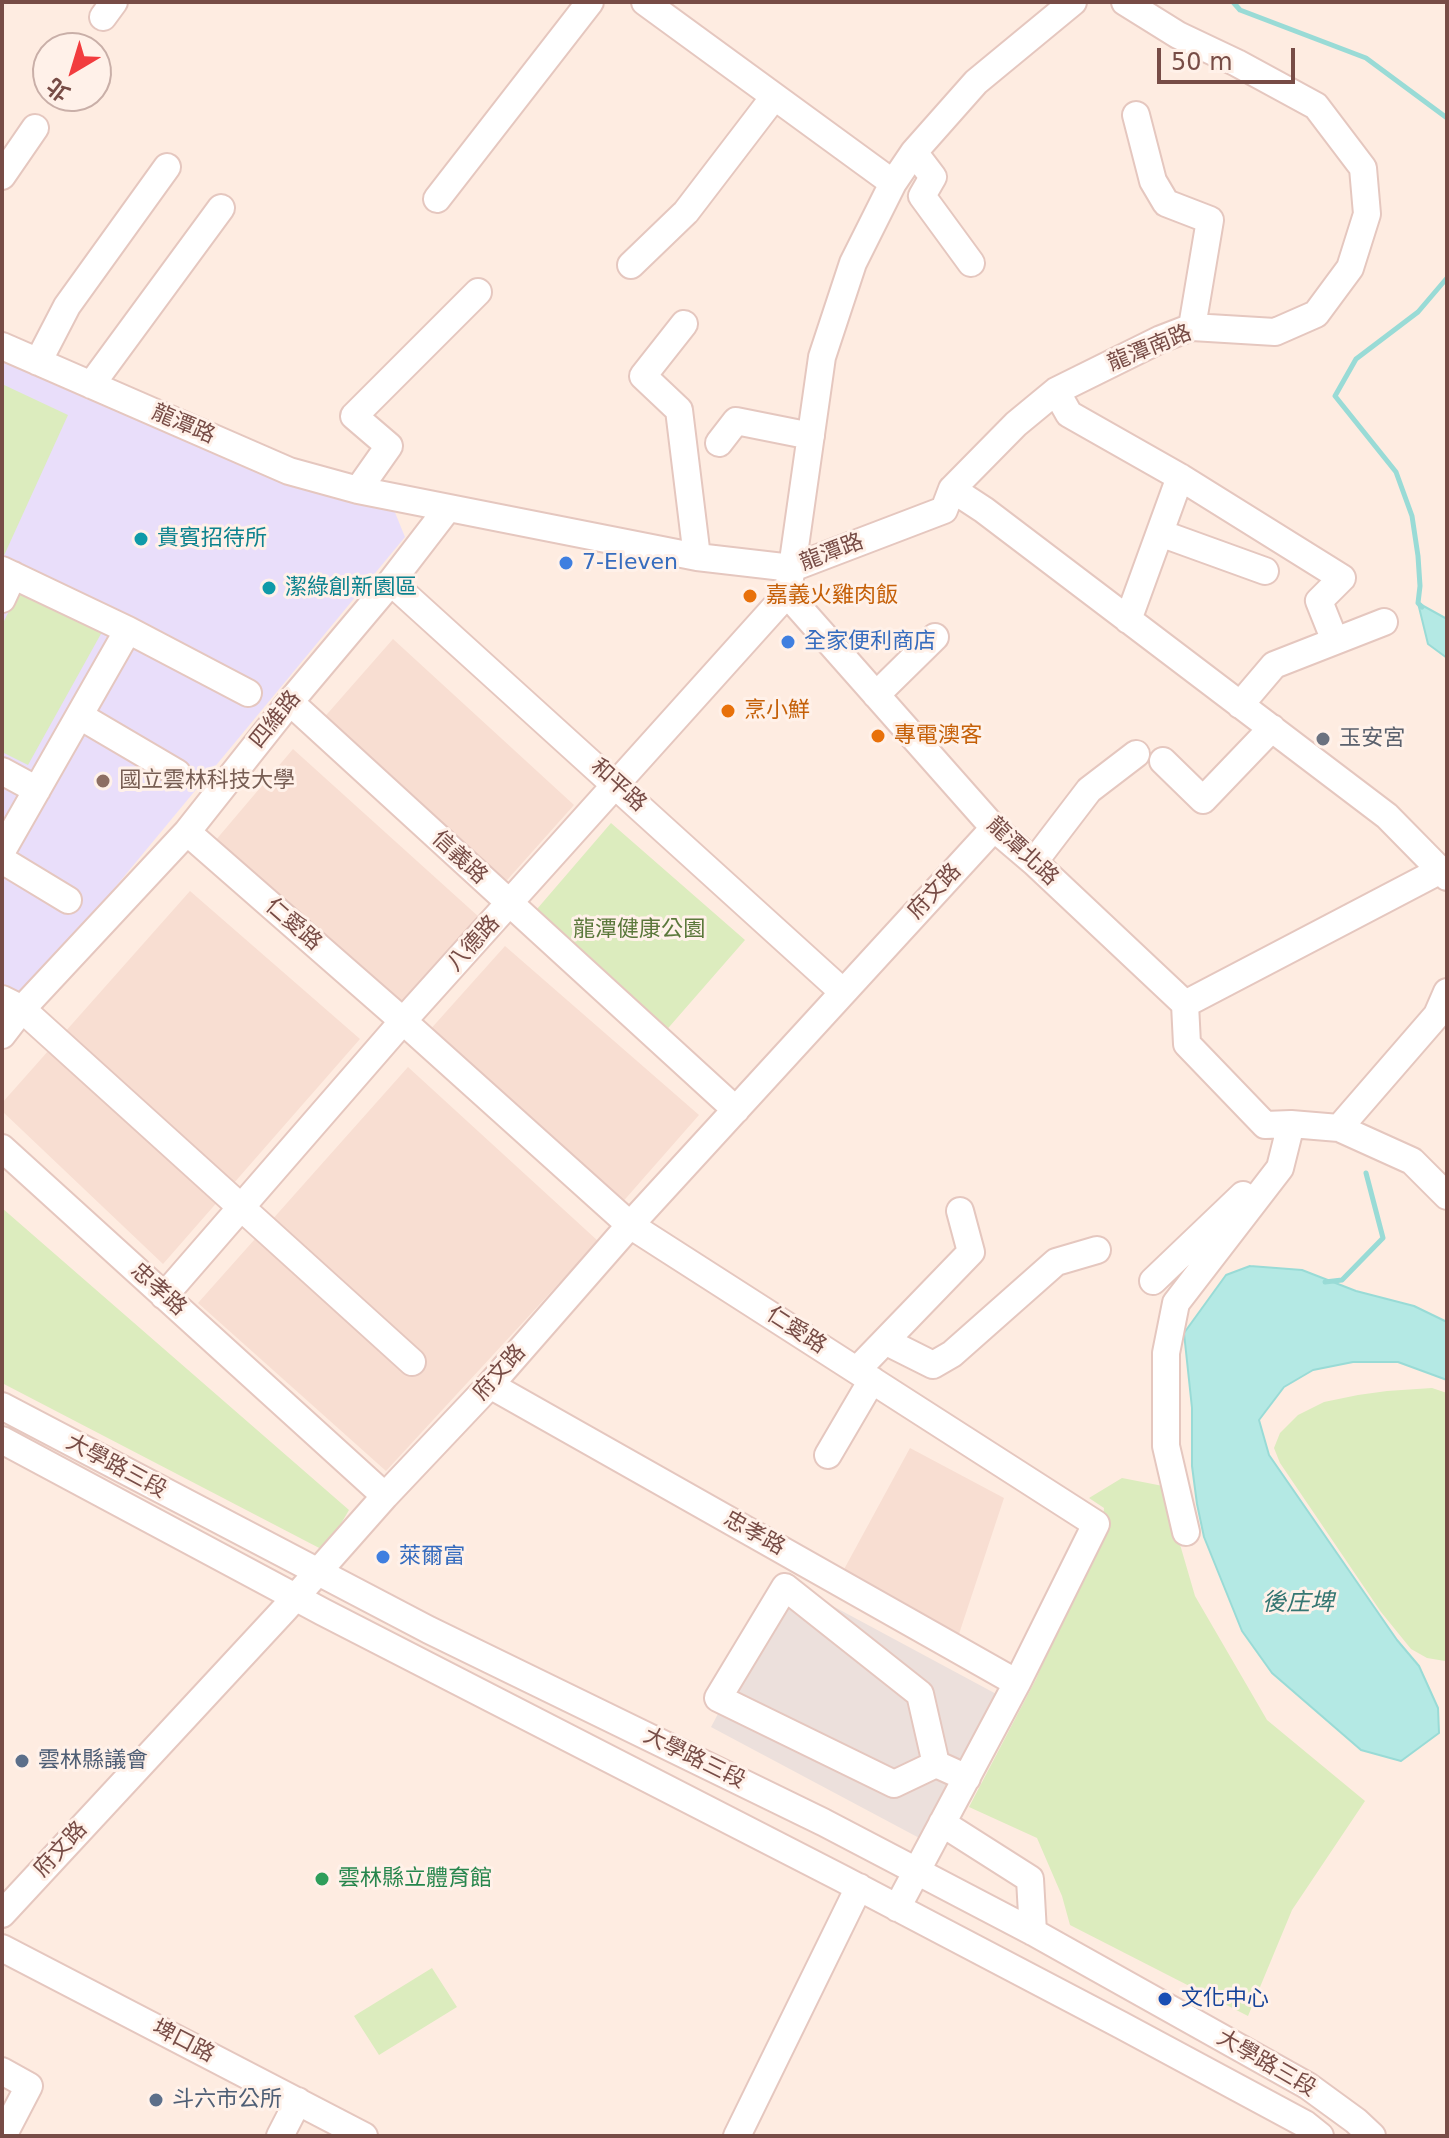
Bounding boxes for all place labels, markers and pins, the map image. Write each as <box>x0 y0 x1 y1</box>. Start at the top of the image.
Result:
place label: 貴賓招待所 <box>157 526 267 552</box>
marker: 貴賓招待所 <box>132 530 150 548</box>
place label: 7-Eleven <box>582 550 678 576</box>
marker: 7-Eleven <box>557 554 575 572</box>
place label: 潔綠創新園區 <box>285 575 417 601</box>
marker: 潔綠創新園區 <box>260 579 278 597</box>
place label: 嘉義火雞肉飯 <box>766 583 898 609</box>
marker: 嘉義火雞肉飯 <box>741 587 759 605</box>
place label: 全家便利商店 <box>804 629 936 655</box>
marker: 全家便利商店 <box>779 633 797 651</box>
place label: 烹小鮮 <box>744 698 810 724</box>
marker: 烹小鮮 <box>719 702 737 720</box>
place label: 專電澳客 <box>894 723 982 749</box>
place label: 玉安宮 <box>1339 726 1405 752</box>
marker: 專電澳客 <box>869 727 887 745</box>
marker: 玉安宮 <box>1314 730 1332 748</box>
place label: 國立雲林科技大學 <box>119 768 295 794</box>
marker: 國立雲林科技大學 <box>94 772 112 790</box>
place label: 萊爾富 <box>399 1544 465 1570</box>
marker: 萊爾富 <box>374 1548 392 1566</box>
place label: 雲林縣議會 <box>38 1748 148 1774</box>
marker: 雲林縣議會 <box>13 1752 31 1770</box>
place label: 雲林縣立體育館 <box>338 1866 492 1892</box>
marker: 雲林縣立體育館 <box>313 1870 331 1888</box>
place label: 文化中心 <box>1181 1986 1269 2012</box>
marker: 文化中心 <box>1156 1990 1174 2008</box>
place label: 斗六市公所 <box>172 2087 282 2113</box>
marker: 斗六市公所 <box>147 2091 165 2109</box>

